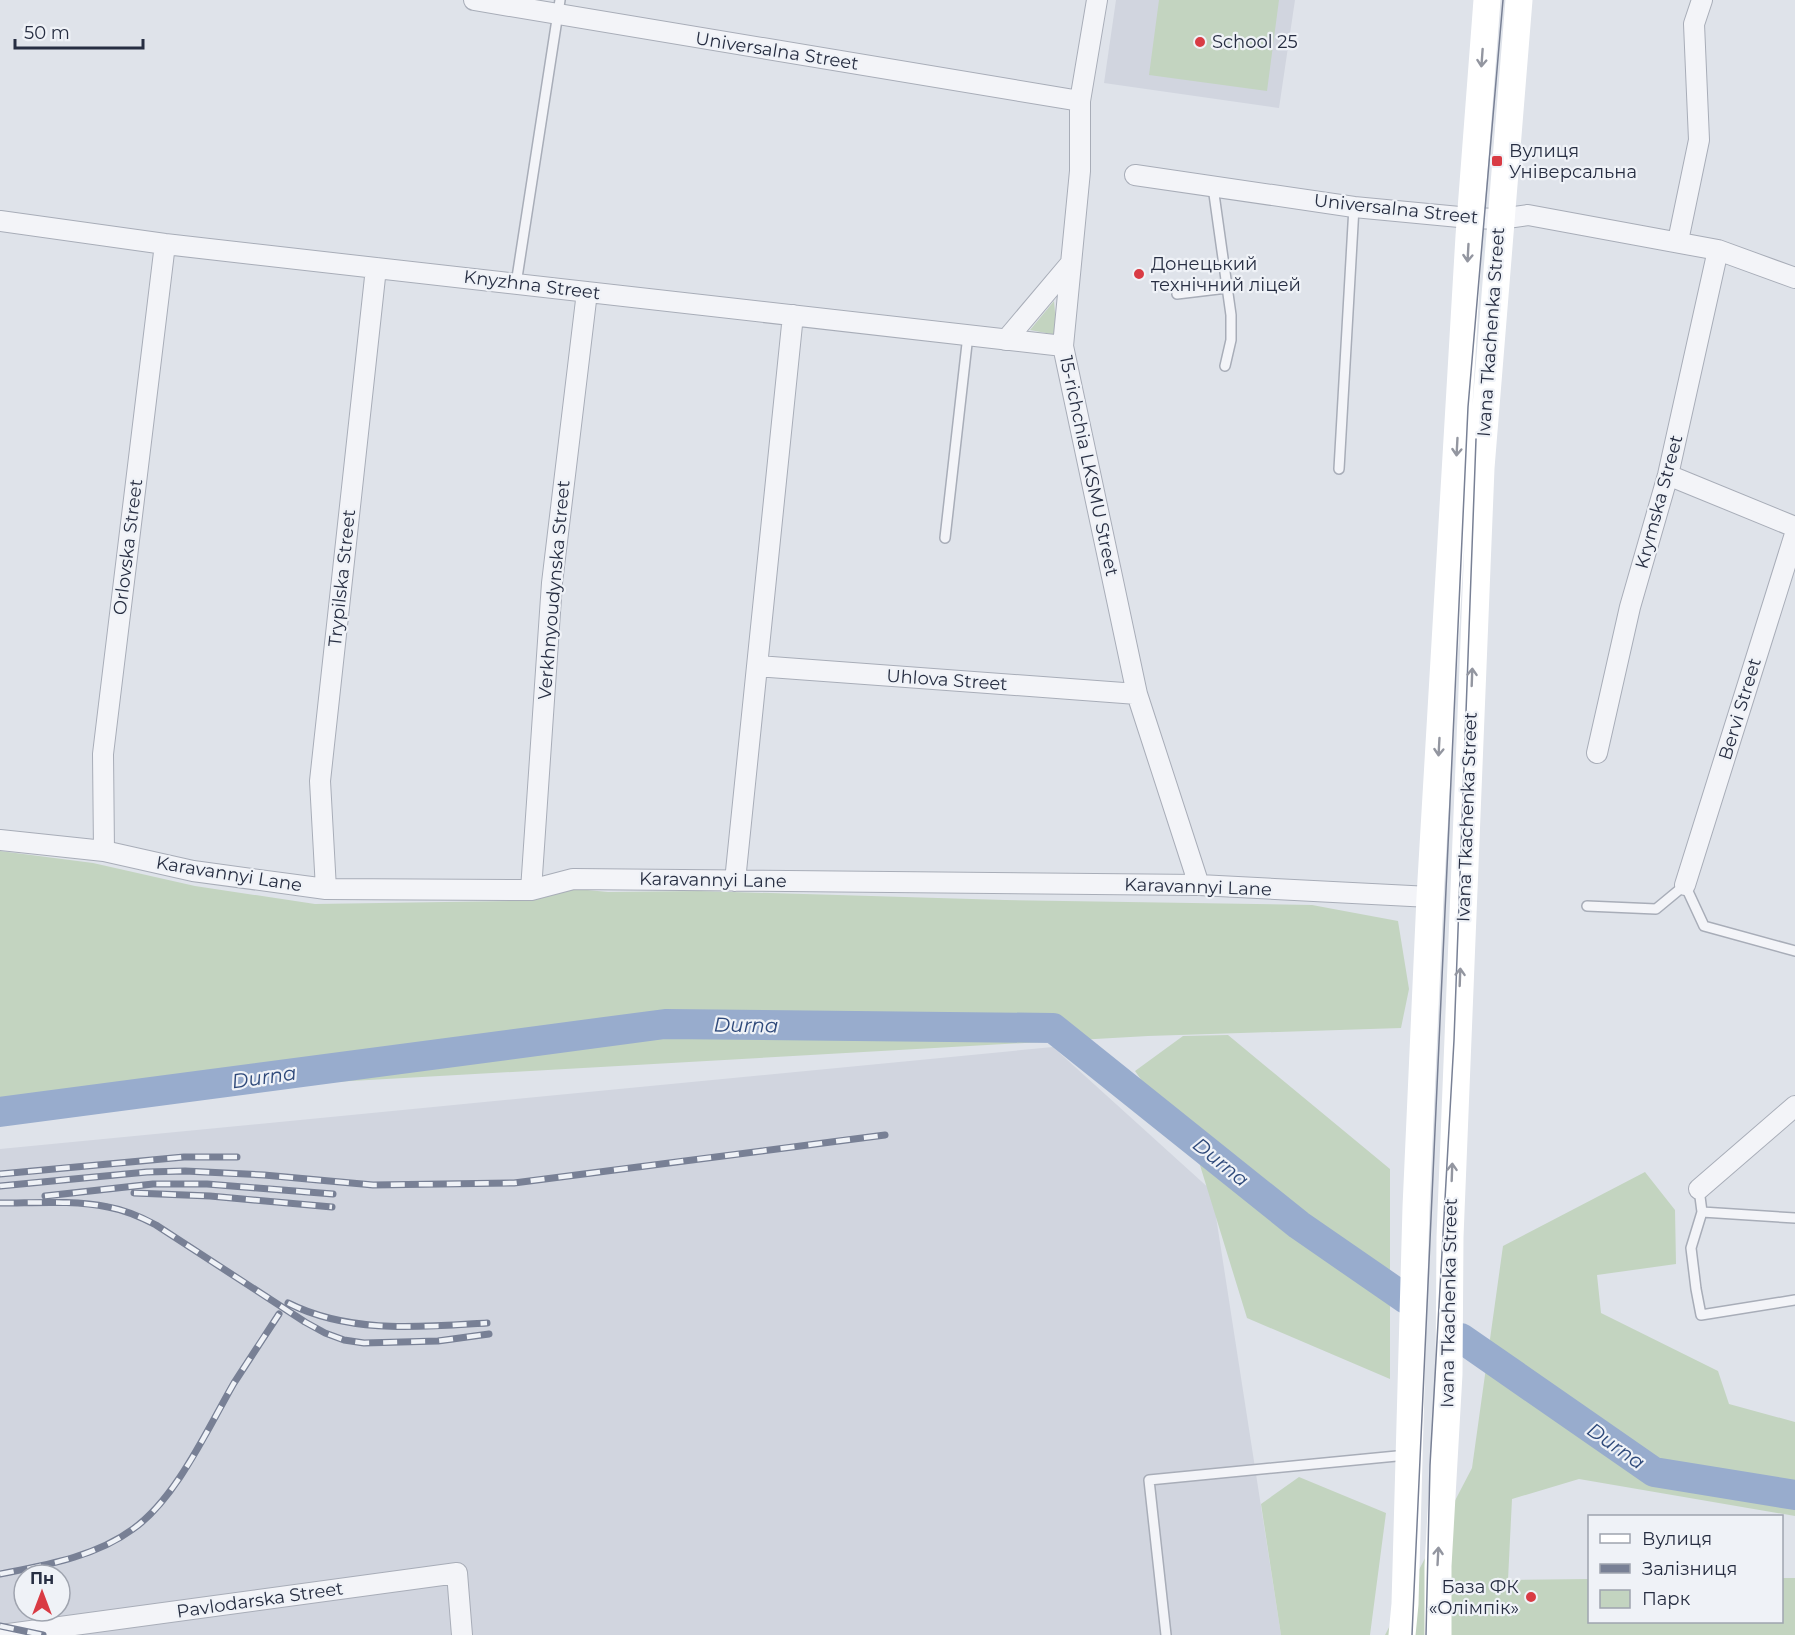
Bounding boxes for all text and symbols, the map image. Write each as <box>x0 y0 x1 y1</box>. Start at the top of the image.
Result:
scale bar <box>15 12 142 50</box>
text: 50 m <box>24 22 70 44</box>
street label: Universalna Street <box>694 27 860 75</box>
place label: School 25 <box>1212 31 1298 53</box>
marker: School 25 <box>1193 35 1207 49</box>
one-way arrow <box>1477 48 1488 68</box>
place label: Вулиця Універсальна <box>1509 140 1637 183</box>
marker: Вулиця Універсальна <box>1490 154 1504 168</box>
street label: Universalna Street <box>1313 189 1479 229</box>
street label: Ivana Tkachenka Street <box>1473 226 1509 438</box>
one-way arrow <box>1463 242 1474 262</box>
place label: Донецький технічний ліцей <box>1151 253 1301 296</box>
street label: Knyzhna Street <box>463 266 601 304</box>
marker: Донецький технічний ліцей <box>1132 267 1146 281</box>
street label: 15-richchia LKSMU Street <box>1055 354 1123 578</box>
street label: Krymska Street <box>1631 433 1687 571</box>
one-way arrow <box>1451 437 1462 457</box>
street label: Orlovska Street <box>109 478 147 616</box>
street label: Verkhnyoudynska Street <box>533 479 575 701</box>
street label: Trypilska Street <box>324 508 360 648</box>
street label: Bervi Street <box>1714 655 1766 763</box>
street label: Uhlova Street <box>886 665 1008 695</box>
one-way arrow <box>1467 668 1478 688</box>
street label: Ivana Tkachenka Street <box>1452 712 1482 922</box>
one-way arrow <box>1434 736 1445 756</box>
street label: Karavannyi Lane <box>154 852 304 896</box>
street label: Karavannyi Lane <box>639 868 787 892</box>
street label: Karavannyi Lane <box>1124 873 1272 901</box>
one-way arrow <box>1455 968 1466 988</box>
water label: Durna <box>713 1012 779 1038</box>
water label: Durna <box>230 1061 298 1093</box>
water label: Durna <box>1188 1132 1254 1192</box>
one-way arrow <box>1447 1162 1458 1182</box>
street label: Ivana Tkachenka Street <box>1436 1198 1462 1408</box>
water label: Durna <box>1583 1418 1649 1474</box>
legend <box>1588 1515 1783 1623</box>
text: Вулиця <box>1642 1528 1712 1550</box>
one-way arrow <box>1433 1546 1444 1566</box>
text: Залізниця <box>1642 1558 1737 1580</box>
north arrow <box>12 1563 72 1623</box>
text: Пн <box>30 1569 54 1588</box>
place label: База ФК «Олімпік» <box>1429 1576 1519 1619</box>
street label: Pavlodarska Street <box>175 1577 345 1623</box>
text: Парк <box>1642 1588 1691 1610</box>
marker: База ФК «Олімпік» <box>1524 1590 1538 1604</box>

